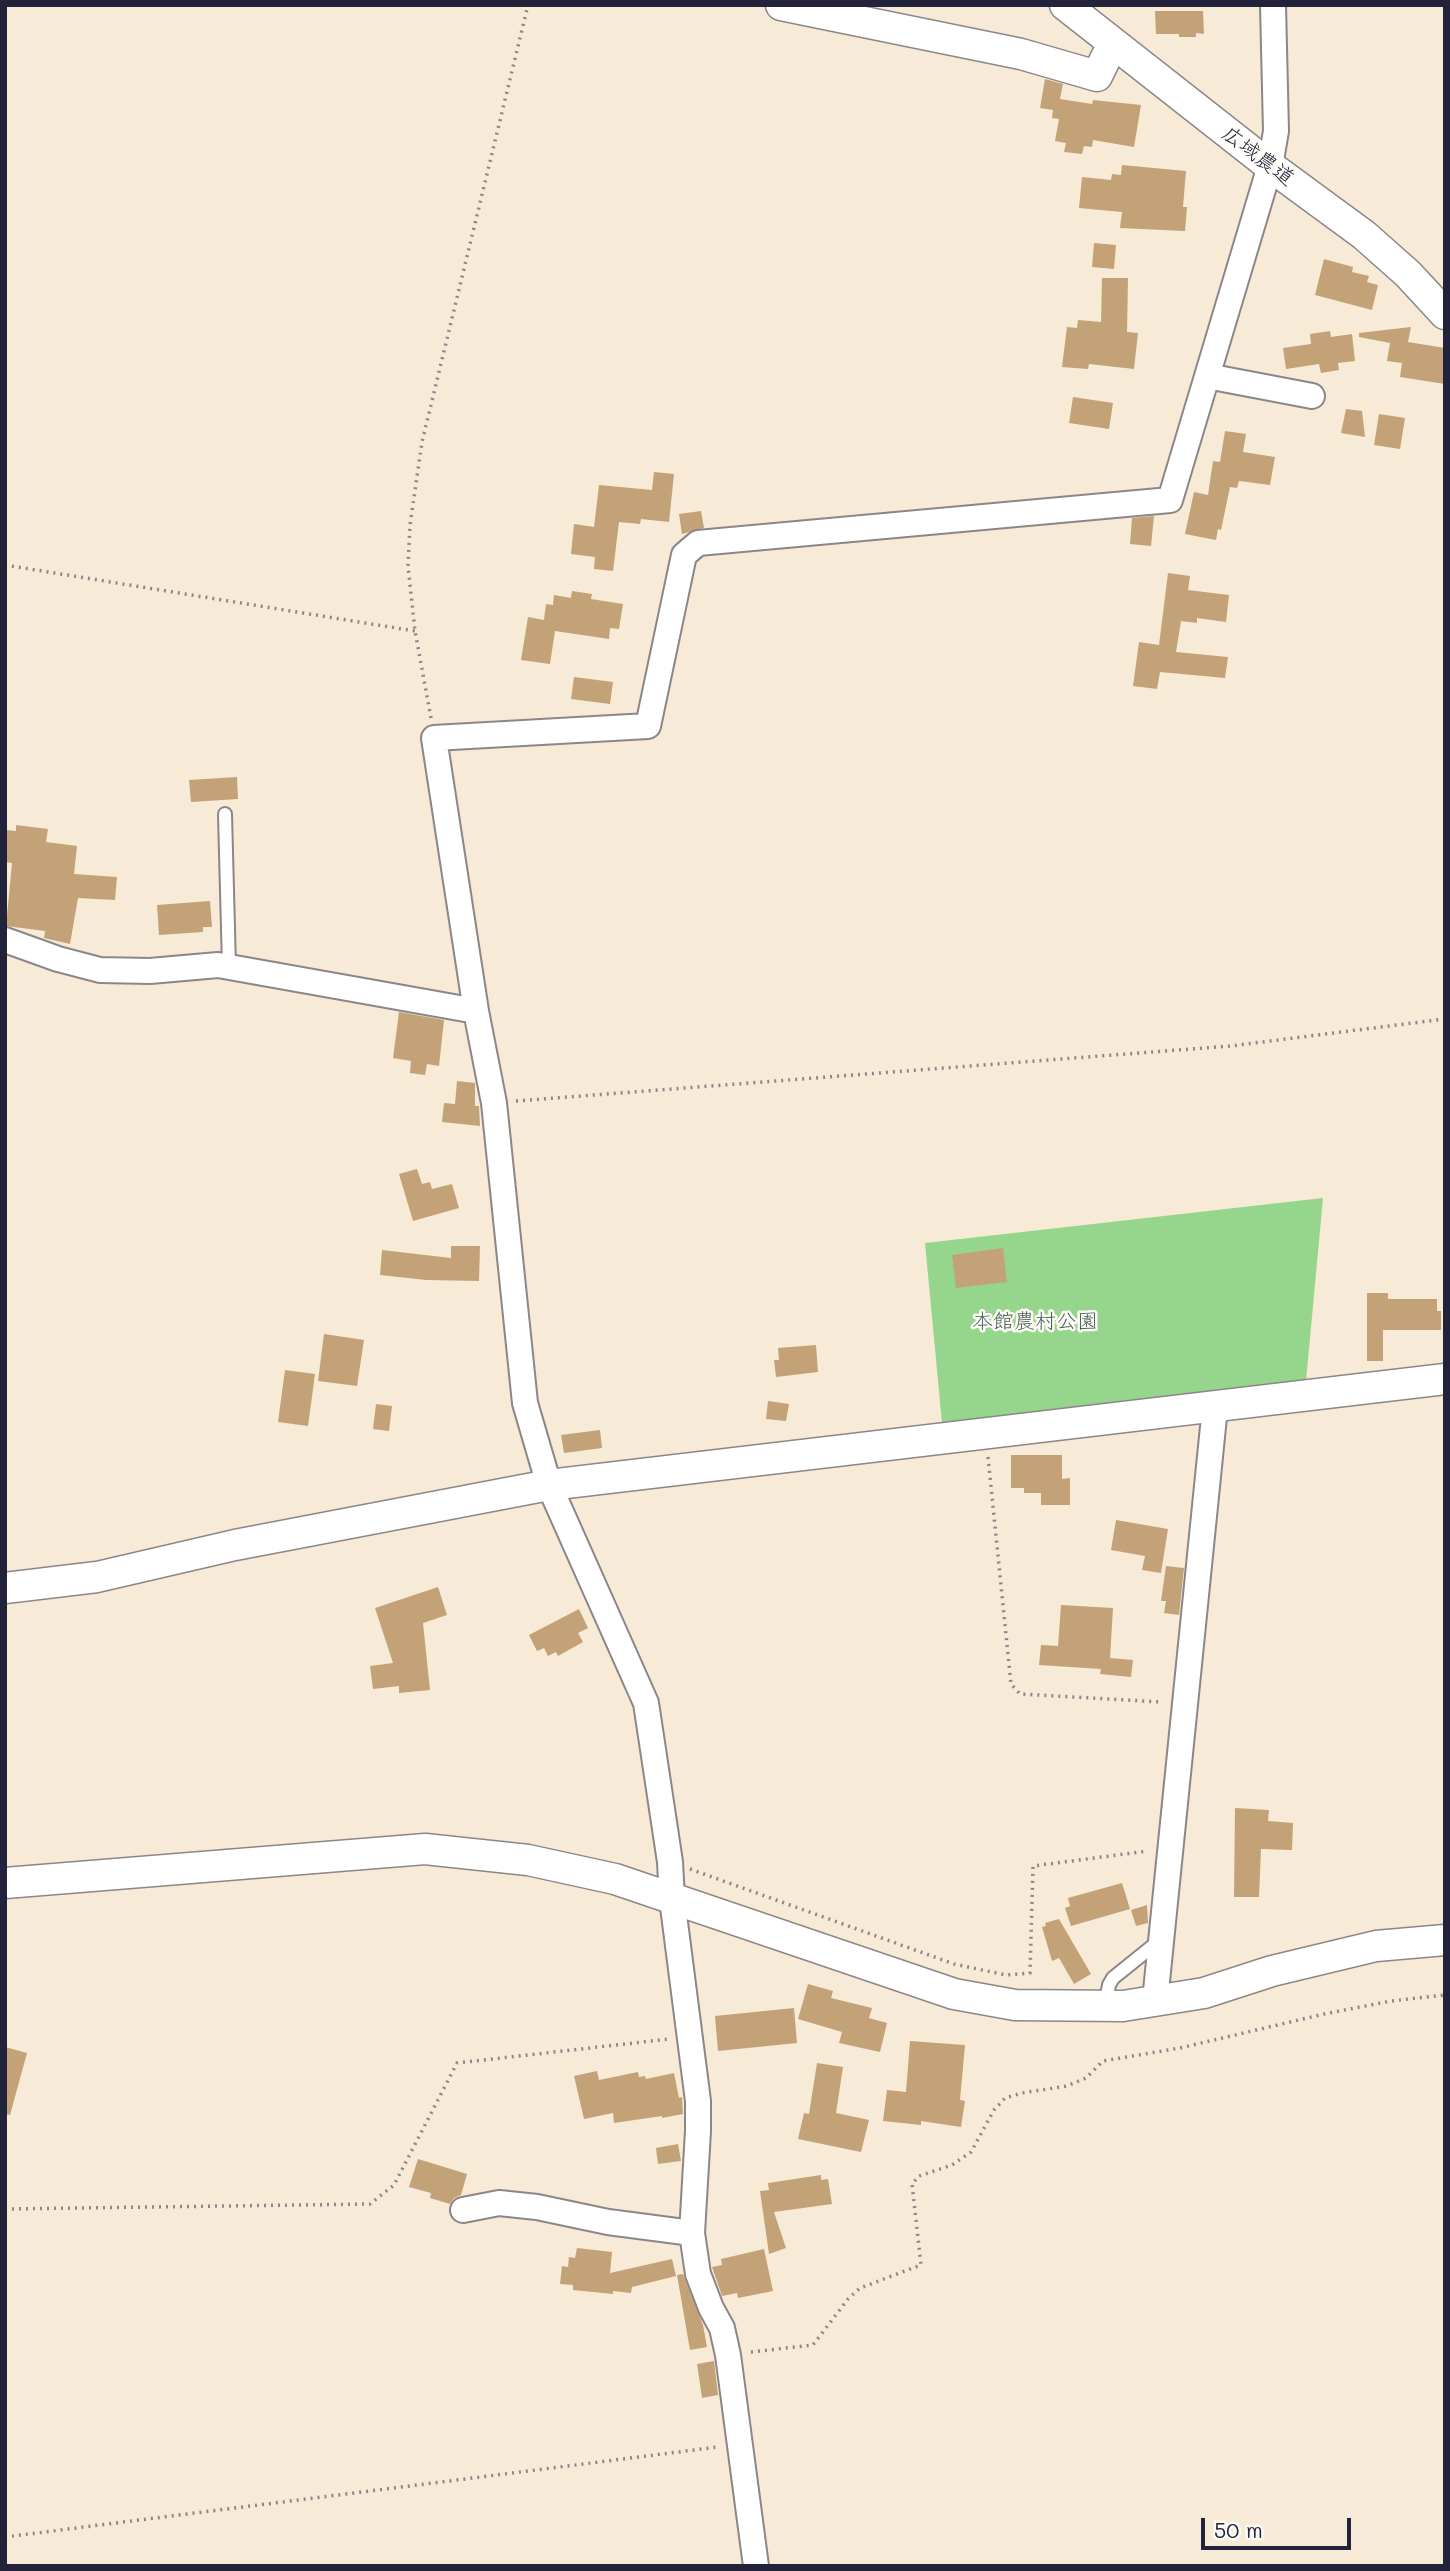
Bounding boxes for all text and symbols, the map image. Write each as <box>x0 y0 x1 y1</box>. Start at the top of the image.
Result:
street label: 広域農道 <box>1217 121 1299 191</box>
park label: 本館農村公園 <box>972 1309 1098 1335</box>
scale bar <box>1205 2504 1356 2548</box>
text: 50 m <box>1214 2516 1263 2543</box>

